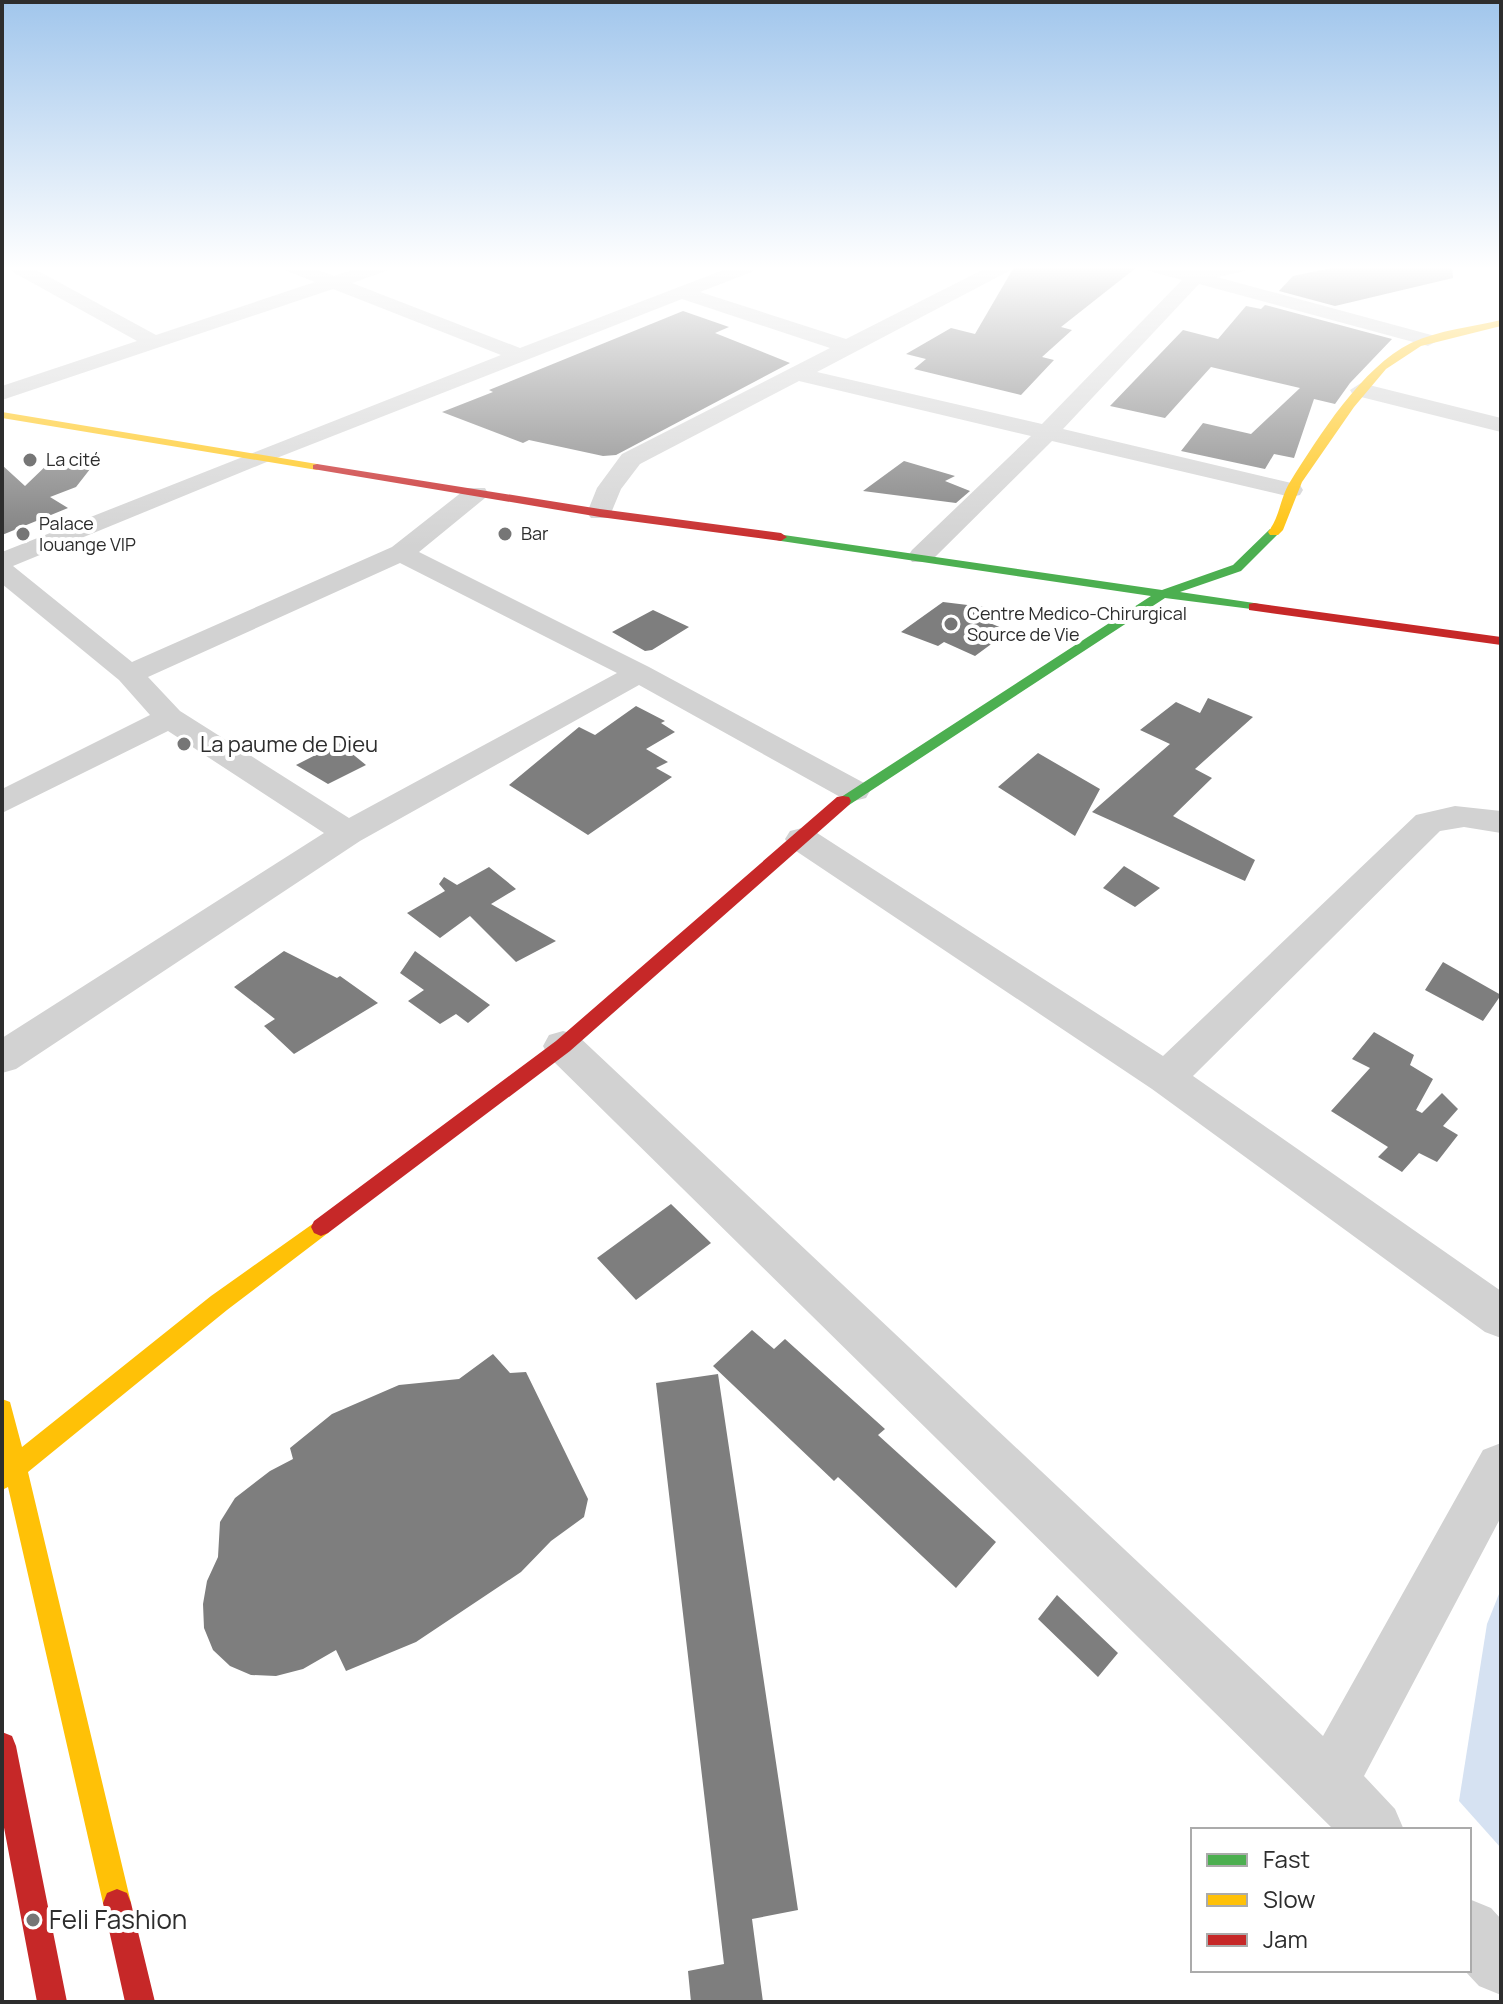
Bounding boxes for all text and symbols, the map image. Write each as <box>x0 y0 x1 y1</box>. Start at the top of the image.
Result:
place label: La cité <box>46 447 100 471</box>
marker: La cité <box>21 451 39 469</box>
place label: Palace louange VIP <box>39 511 136 556</box>
place label: Bar <box>521 521 549 545</box>
marker: Palace louange VIP <box>14 525 32 543</box>
marker: Bar <box>496 525 514 543</box>
place label: Centre Medico-Chirurgical Source de Vie <box>967 601 1187 646</box>
marker: Centre Medico-Chirurgical Source de Vie <box>942 615 960 633</box>
place label: La paume de Dieu <box>200 729 378 759</box>
marker: La paume de Dieu <box>175 735 193 753</box>
legend <box>1191 1828 1471 1972</box>
text: Fast <box>1263 1842 1310 1875</box>
text: Slow <box>1263 1882 1316 1915</box>
place label: Feli Fashion <box>49 1901 187 1937</box>
marker: Feli Fashion <box>24 1911 42 1929</box>
text: Jam <box>1263 1922 1308 1955</box>

